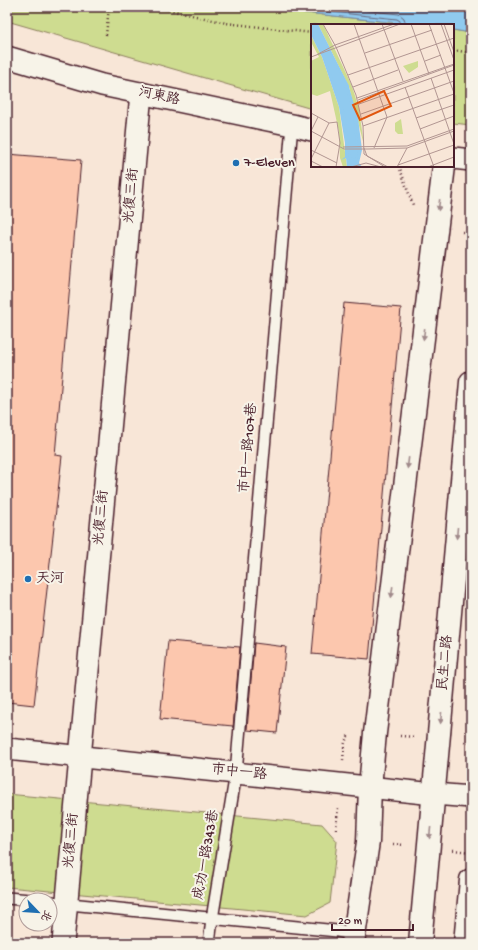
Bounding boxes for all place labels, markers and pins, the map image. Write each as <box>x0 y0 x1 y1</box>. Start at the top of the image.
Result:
place label: 7-Eleven <box>243 155 295 172</box>
marker: 7-Eleven <box>231 158 241 168</box>
place label: 天河 <box>36 571 64 588</box>
marker: 天河 <box>23 574 33 584</box>

